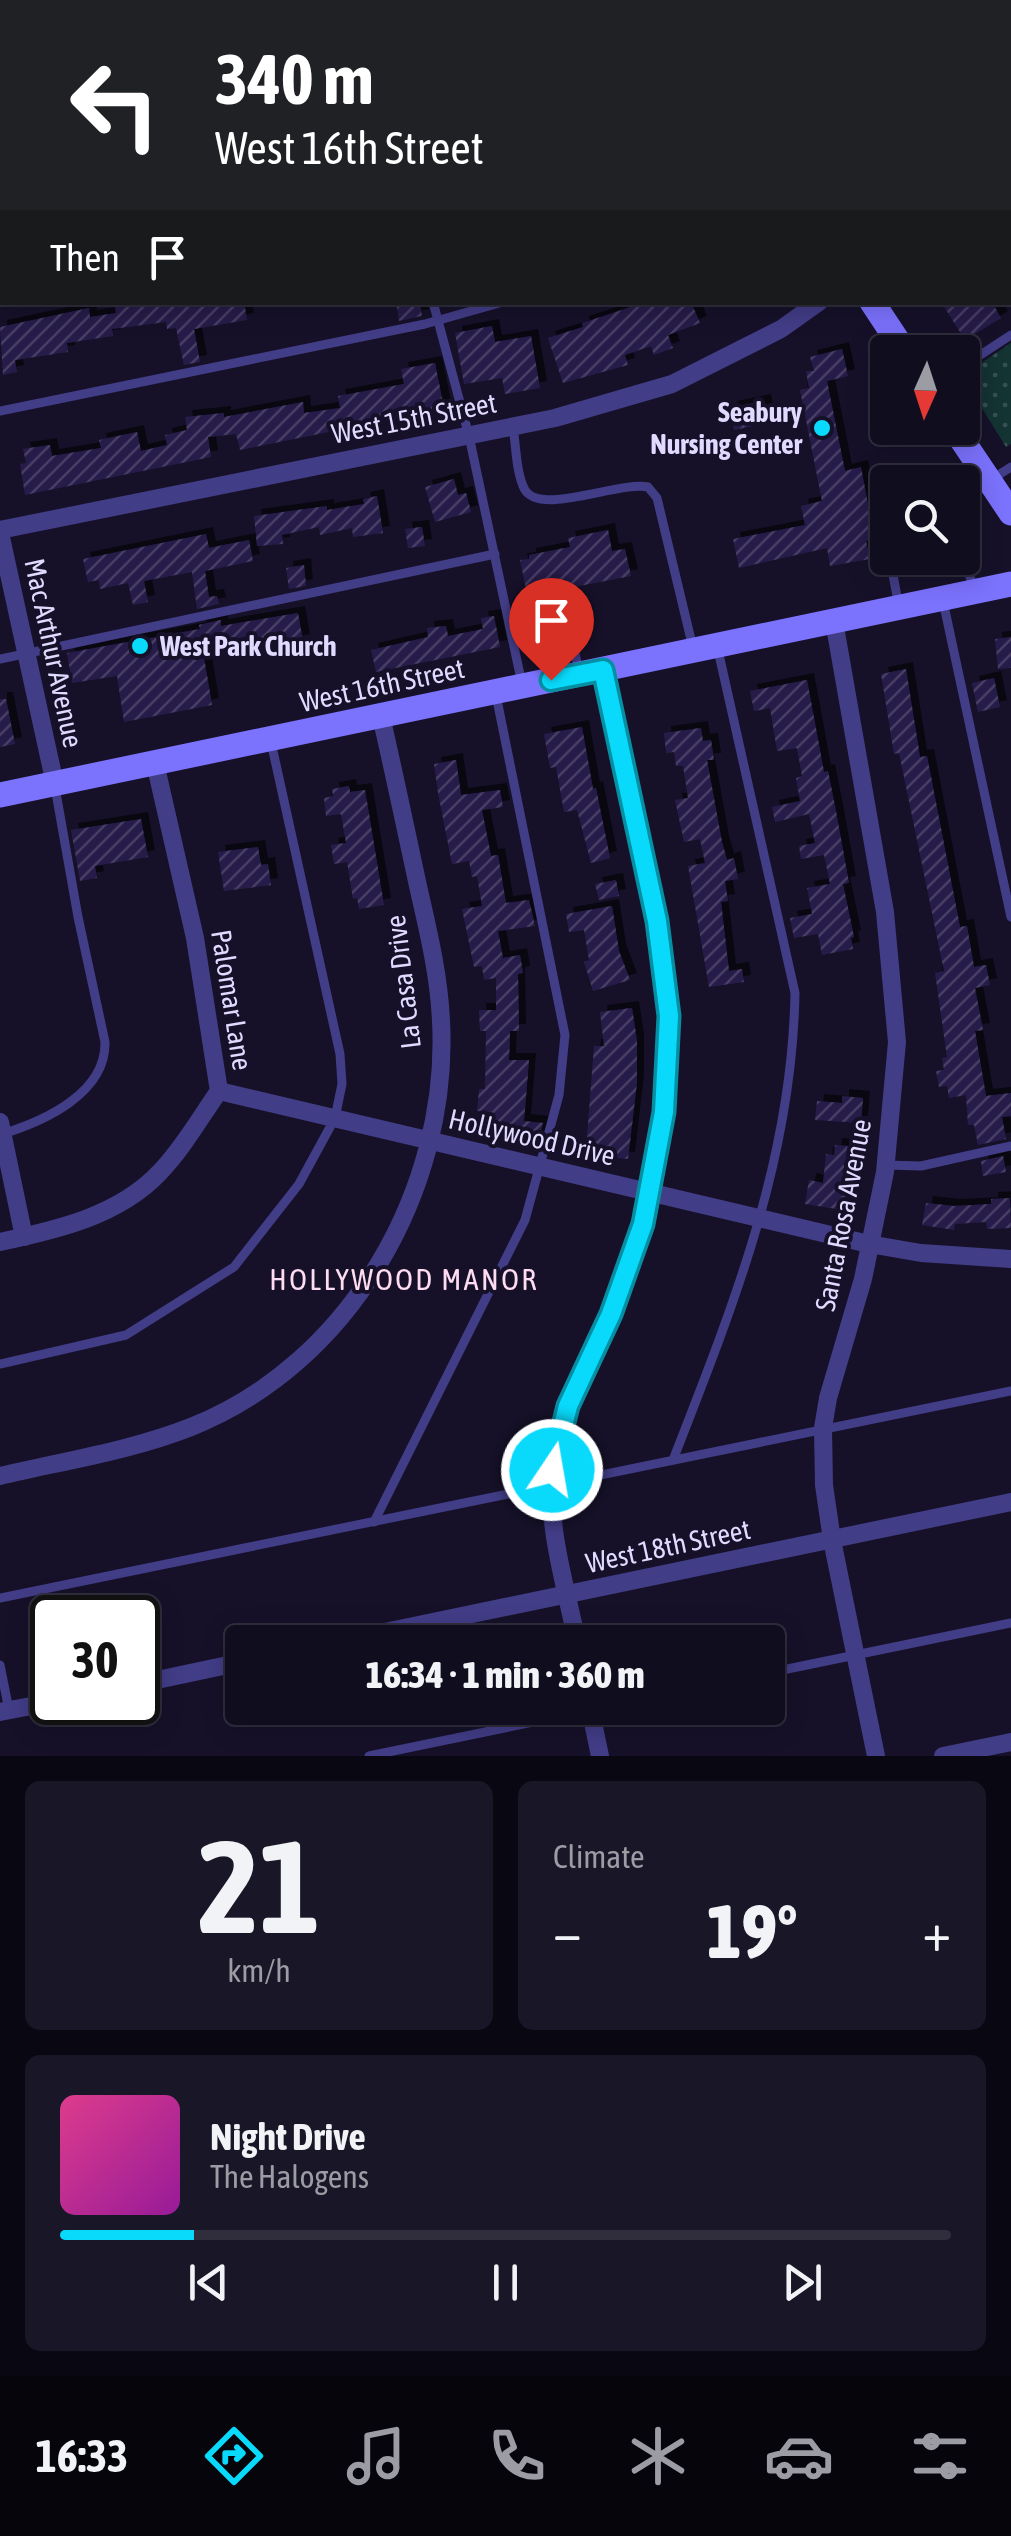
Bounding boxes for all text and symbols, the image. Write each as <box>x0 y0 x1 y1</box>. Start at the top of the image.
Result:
text: 340 m <box>215 39 374 119</box>
icon: left <box>50 40 180 170</box>
text: West 16th Street <box>215 122 484 174</box>
icon: arrive <box>140 230 195 285</box>
text: Then <box>50 236 120 279</box>
north arrow <box>870 335 980 445</box>
map controls <box>870 335 980 575</box>
street label: West 15th Street <box>329 386 499 450</box>
place label: Seabury Nursing Center <box>650 396 803 460</box>
marker: Seabury Nursing Center <box>811 417 833 439</box>
button: search <box>870 465 980 575</box>
street label: Mac Arthur Avenue <box>18 556 90 750</box>
pin <box>509 578 594 681</box>
icon: arrive <box>524 593 579 648</box>
place label: West Park Church <box>159 630 336 662</box>
marker: West Park Church <box>129 635 151 657</box>
street label: West 16th Street <box>297 652 467 718</box>
street label: La Casa Drive <box>379 913 427 1051</box>
street label: Palomar Lane <box>205 927 259 1073</box>
street label: Hollywood Drive <box>446 1102 618 1172</box>
street label: Santa Rosa Avenue <box>809 1116 877 1314</box>
district label: HOLLYWOOD MANOR <box>269 1262 539 1296</box>
position arrow <box>500 1418 604 1522</box>
street label: West 18th Street <box>583 1513 753 1579</box>
speed limit sign: 30 <box>30 1595 160 1725</box>
text: 16:34 · 1 min · 360 m <box>365 1653 645 1696</box>
text: 21 <box>198 1812 320 1961</box>
text: Climate <box>553 1838 645 1875</box>
text: 19° <box>706 1888 798 1974</box>
text: − <box>553 1900 582 1963</box>
text: + <box>922 1900 951 1963</box>
text: km/h <box>227 1952 291 1989</box>
text: Night Drive <box>210 2115 366 2158</box>
text: The Halogens <box>210 2158 369 2195</box>
icon: previous <box>181 2255 236 2310</box>
icon: pause <box>478 2255 533 2310</box>
icon: next <box>775 2255 830 2310</box>
icon: directions <box>199 2421 269 2491</box>
icon: music <box>341 2421 411 2491</box>
icon: phone <box>482 2421 552 2491</box>
icon: climate <box>623 2421 693 2491</box>
icon: car <box>764 2421 834 2491</box>
icon: filters <box>905 2421 975 2491</box>
text: 16:33 <box>36 2430 128 2482</box>

